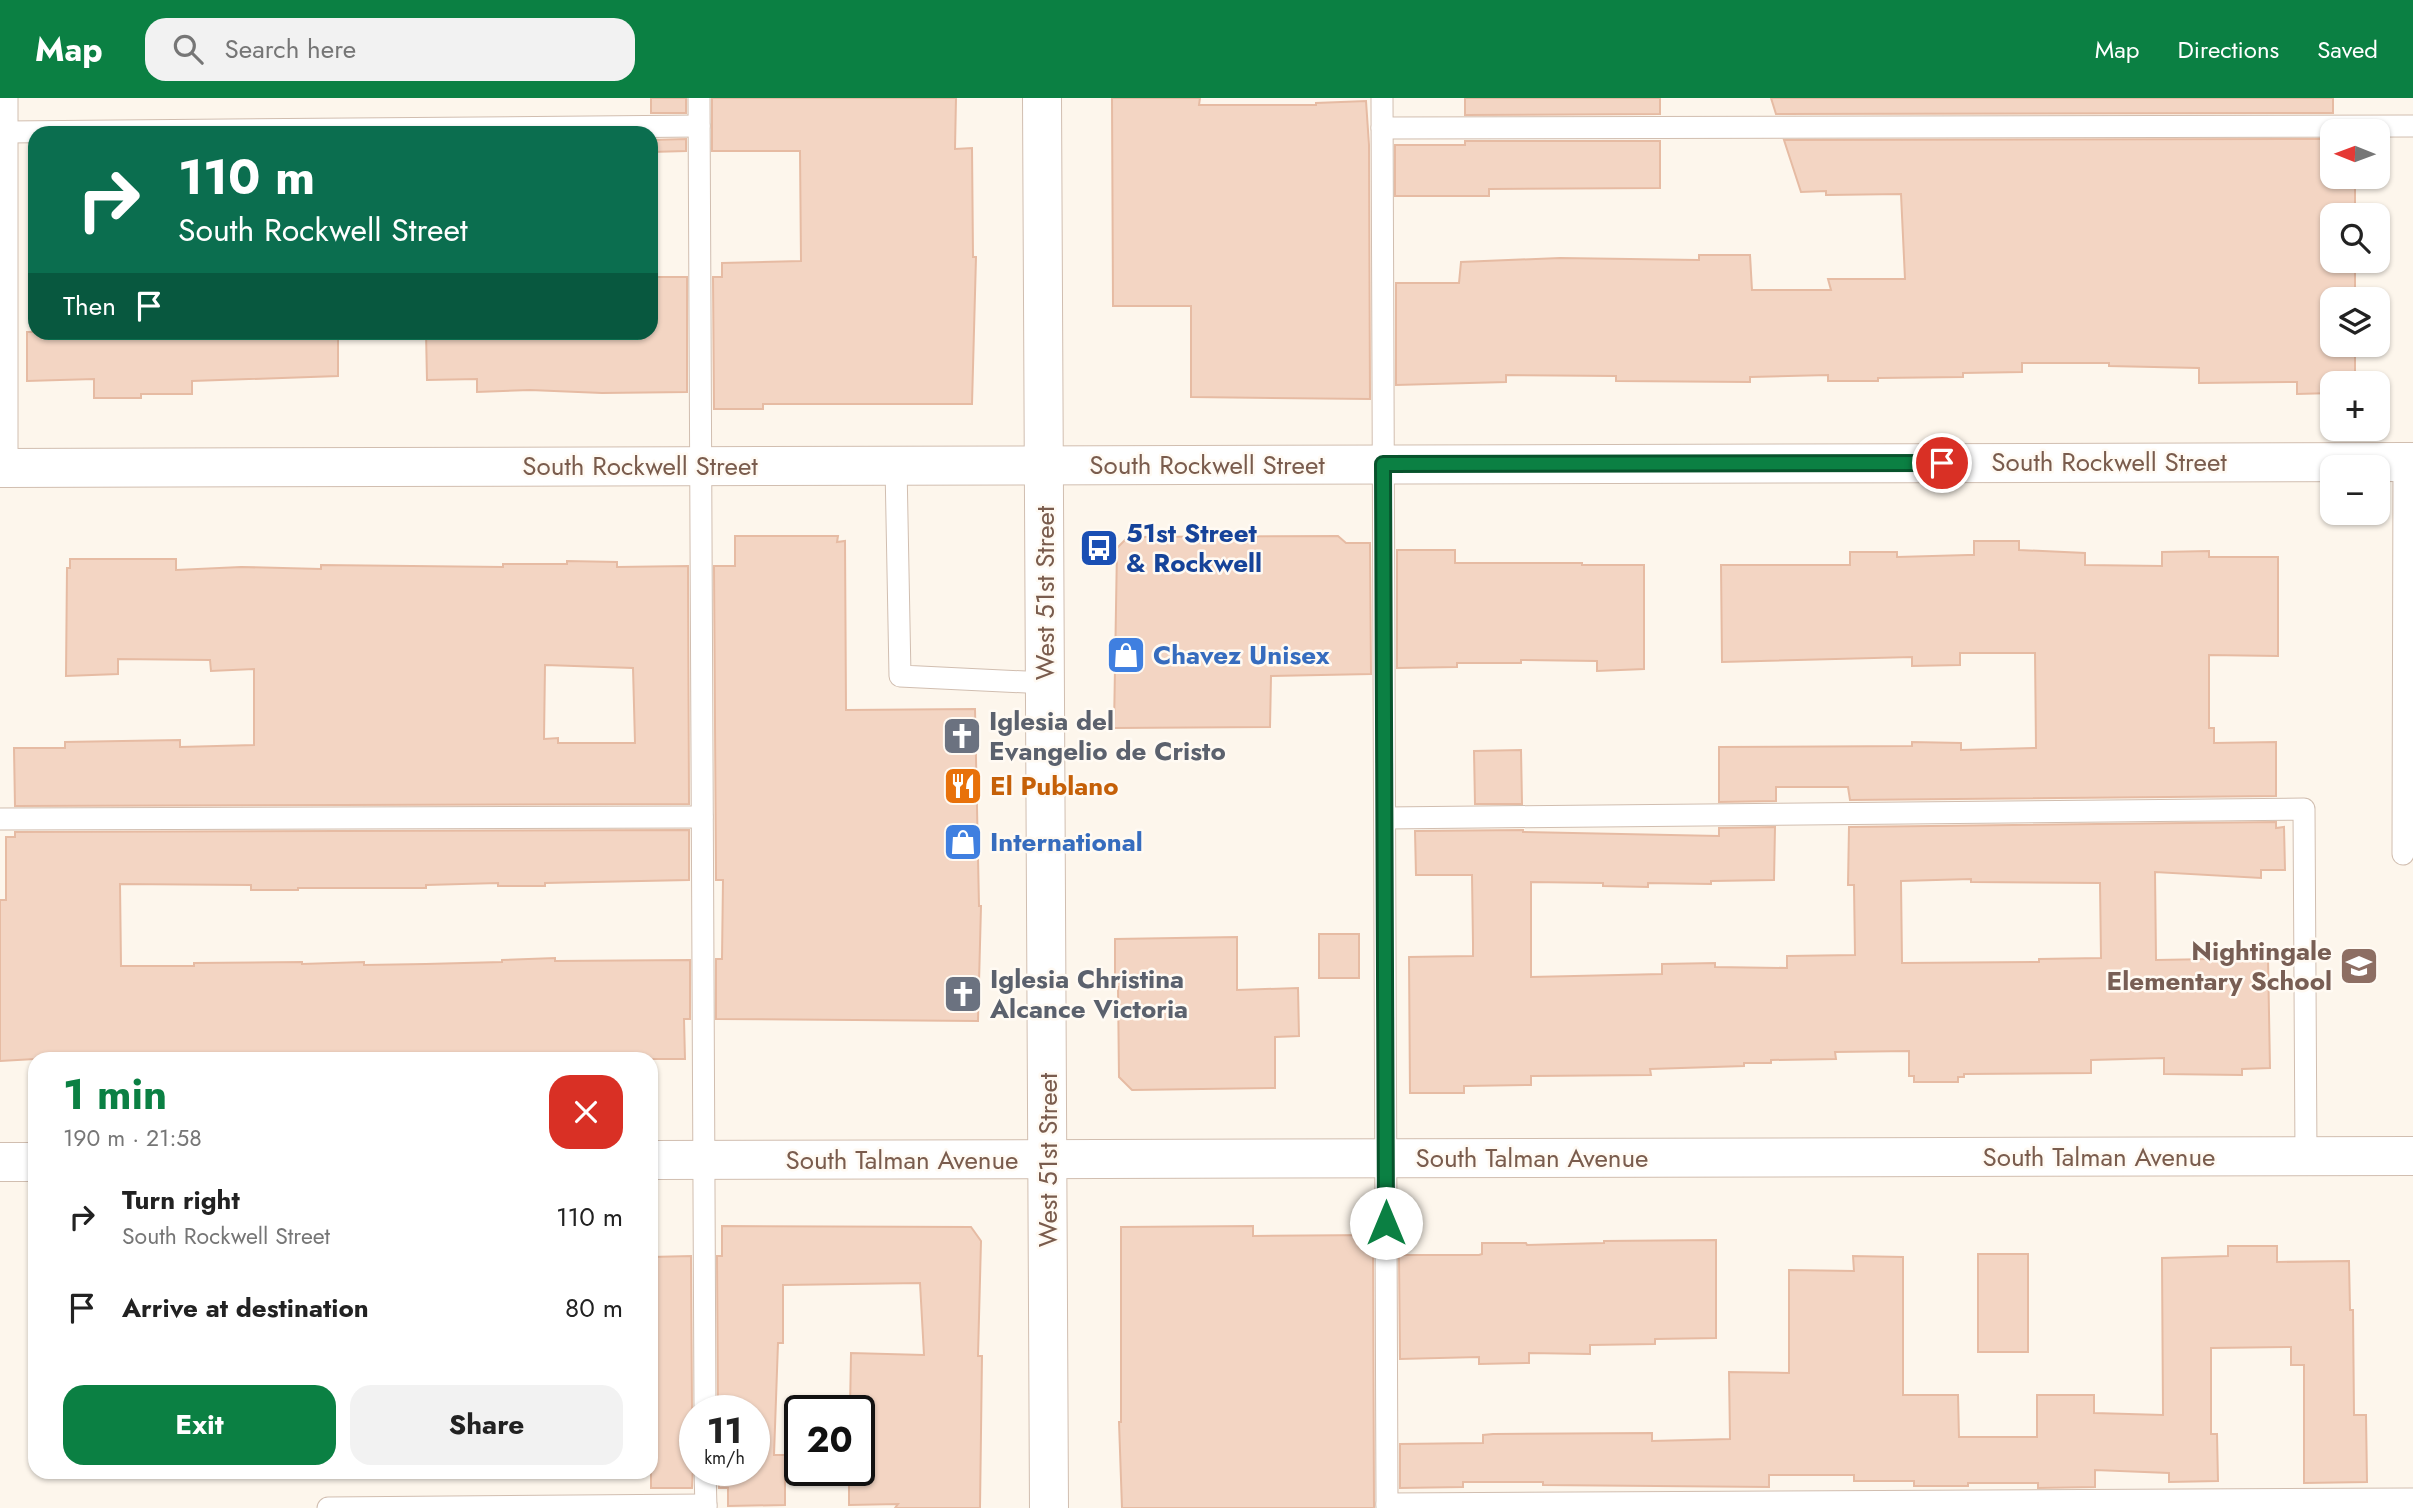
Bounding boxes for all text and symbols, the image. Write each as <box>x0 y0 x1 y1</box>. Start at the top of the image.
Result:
search box <box>145 18 635 81</box>
text: Map <box>35 26 103 73</box>
icon: search <box>169 30 207 68</box>
text: Search here <box>225 30 356 68</box>
text: Map <box>2095 32 2140 67</box>
text: Directions <box>2178 32 2279 67</box>
text: Saved <box>2317 32 2378 67</box>
north arrow <box>2320 119 2390 189</box>
map controls <box>2320 119 2390 525</box>
text: 110 m <box>178 142 315 212</box>
icon: right <box>63 154 154 245</box>
button: search <box>2320 203 2390 273</box>
text: South Rockwell Street <box>178 207 468 253</box>
text: Then <box>63 287 116 325</box>
icon: arrive <box>130 287 168 325</box>
button: layers <box>2320 287 2390 357</box>
button: + <box>2320 371 2390 441</box>
pin <box>1912 433 1972 493</box>
street label: South Rockwell Street <box>1991 443 2227 481</box>
icon: arrive <box>1923 444 1961 482</box>
street label: South Rockwell Street <box>1089 446 1325 484</box>
street label: South Rockwell Street <box>522 447 758 485</box>
button: − <box>2320 455 2390 525</box>
street label: West 51st Street <box>1026 505 1064 680</box>
place label: 51st Street & Rockwell <box>1126 514 1262 582</box>
bus stop icon: 51st Street & Rockwell <box>1078 527 1120 569</box>
shop icon: Chavez Unisex <box>1105 634 1147 676</box>
place label: Chavez Unisex <box>1153 636 1330 674</box>
place label: Iglesia del Evangelio de Cristo <box>989 702 1226 770</box>
church icon: Iglesia del Evangelio de Cristo <box>941 715 983 757</box>
restaurant icon: El Publano <box>942 765 984 807</box>
place label: El Publano <box>990 767 1119 805</box>
shop icon: International <box>942 821 984 863</box>
place label: International <box>990 823 1143 861</box>
place label: Nightingale Elementary School <box>2107 932 2332 1000</box>
school or university icon: Nightingale Elementary School <box>2338 945 2380 987</box>
place label: Iglesia Christina Alcance Victoria <box>989 960 1188 1028</box>
church icon: Iglesia Christina Alcance Victoria <box>942 973 984 1015</box>
text: 1 min <box>63 1064 167 1125</box>
street label: West 51st Street <box>1029 1072 1067 1247</box>
button: close <box>549 1075 623 1149</box>
text: 190 m · 21:58 <box>63 1121 202 1155</box>
street label: South Talman Avenue <box>1983 1138 2216 1176</box>
street label: South Talman Avenue <box>1416 1139 1649 1177</box>
street label: South Talman Avenue <box>786 1141 1019 1179</box>
text: Turn right <box>122 1181 240 1219</box>
position arrow <box>1349 1186 1423 1260</box>
icon: right <box>63 1198 101 1236</box>
text: 110 m <box>556 1198 623 1236</box>
text: South Rockwell Street <box>122 1219 330 1253</box>
icon: arrive <box>63 1289 101 1327</box>
text: Arrive at destination <box>122 1289 369 1327</box>
text: 80 m <box>565 1289 623 1327</box>
button: Exit <box>63 1385 336 1465</box>
button: Share <box>350 1385 623 1465</box>
speed limit sign: 20 <box>784 1395 875 1486</box>
text: 11 <box>707 1406 742 1456</box>
text: km/h <box>704 1445 745 1471</box>

